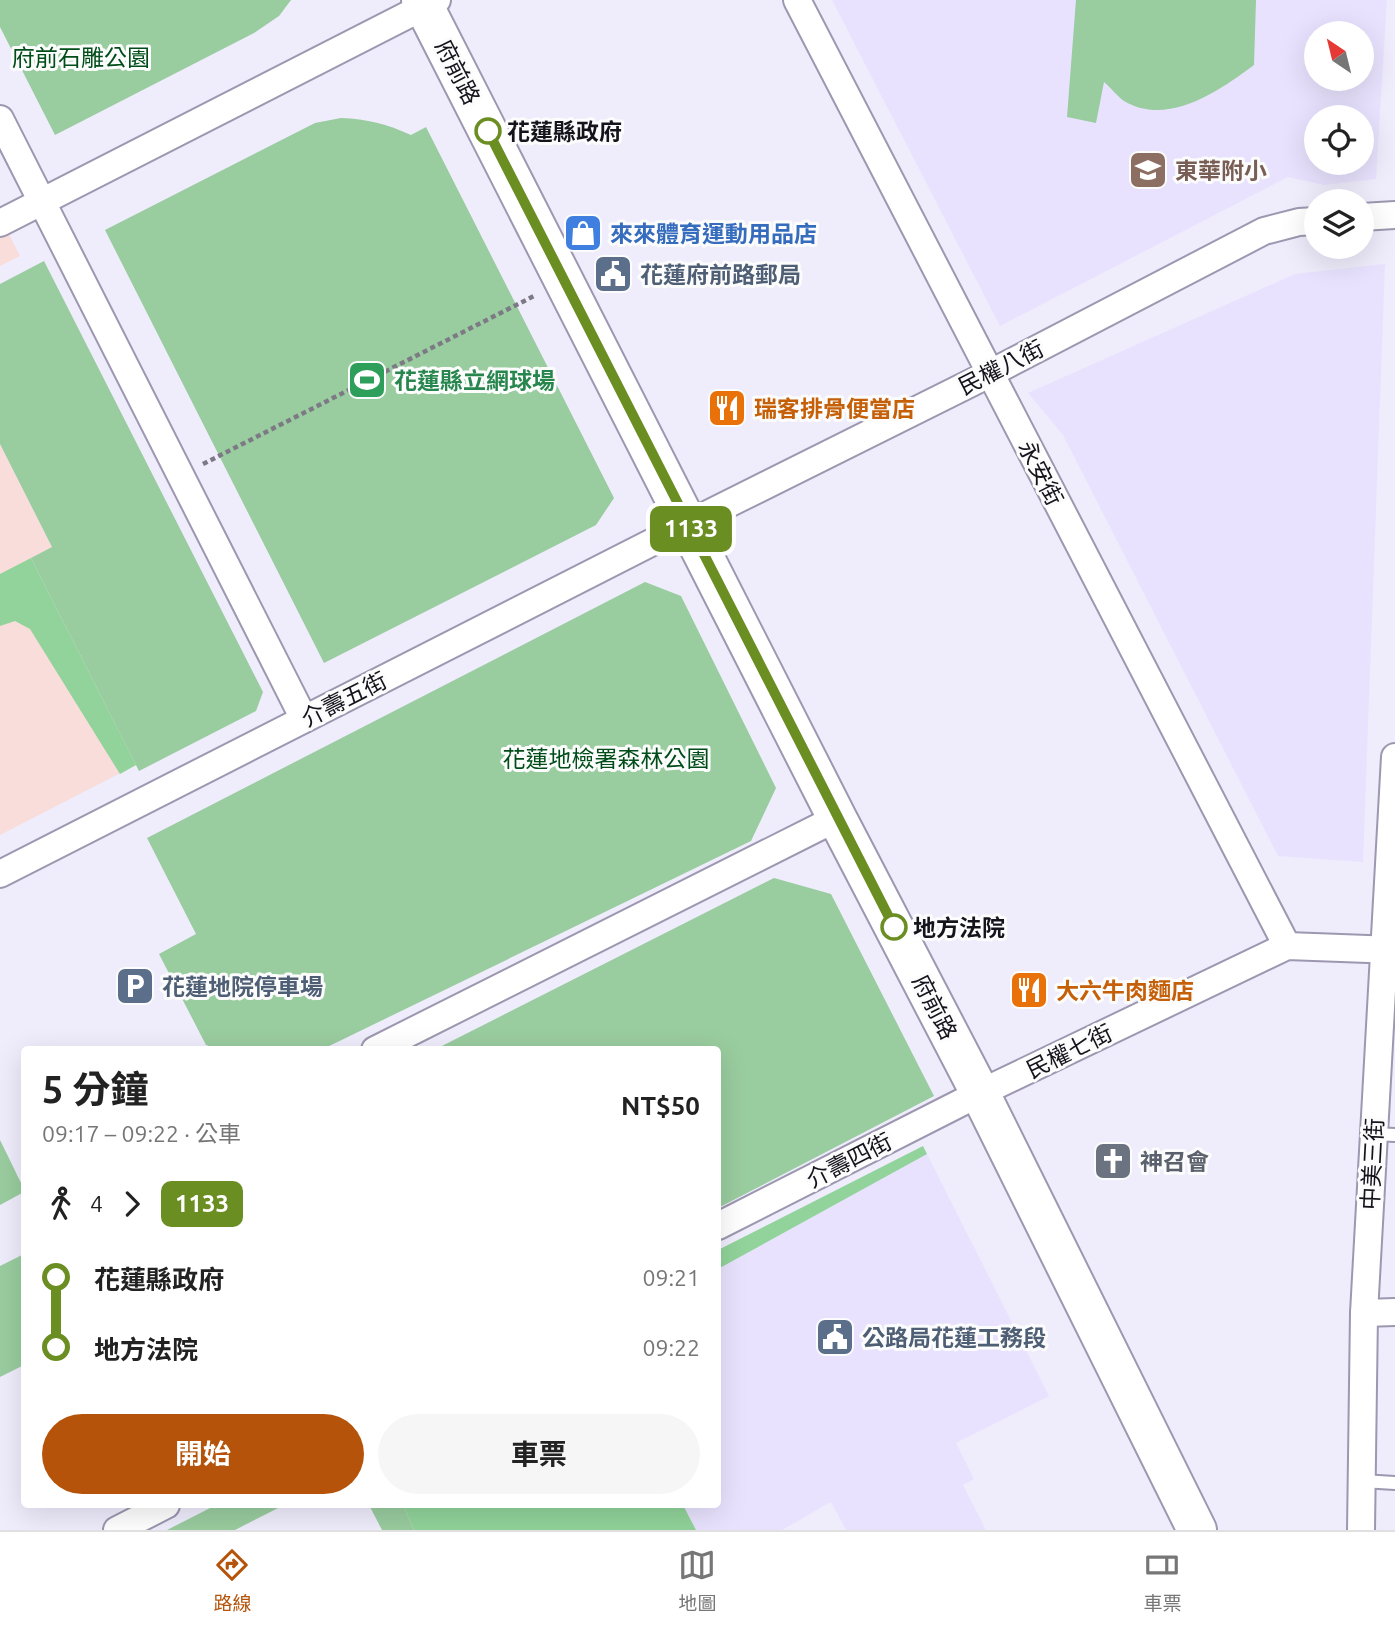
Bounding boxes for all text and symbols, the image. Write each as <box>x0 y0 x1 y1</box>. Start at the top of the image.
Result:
north arrow <box>1304 21 1374 91</box>
map controls <box>1304 21 1374 259</box>
street label: 府前路 <box>431 36 485 108</box>
park label: 府前石雕公園 <box>12 45 150 70</box>
button: locate <box>1304 105 1374 175</box>
marker: 花蓮縣政府 <box>475 118 501 144</box>
place label: 花蓮縣政府 <box>507 119 622 144</box>
school or university icon: 東華附小 <box>1127 149 1169 191</box>
place label: 東華附小 <box>1175 158 1267 183</box>
button: layers <box>1304 189 1374 259</box>
shop icon: 來來體育運動用品店 <box>562 212 604 254</box>
place label: 來來體育運動用品店 <box>610 221 817 246</box>
public building icon: 花蓮府前路郵局 <box>592 253 634 295</box>
place label: 花蓮府前路郵局 <box>640 262 801 287</box>
street label: 民權八街 <box>954 335 1048 399</box>
sports icon: 花蓮縣立網球場 <box>346 359 388 401</box>
place label: 花蓮縣立網球場 <box>394 368 555 393</box>
restaurant icon: 瑞客排骨便當店 <box>706 387 748 429</box>
place label: 瑞客排骨便當店 <box>754 396 915 421</box>
street label: 永安街 <box>1014 437 1068 509</box>
line badge: 1133 <box>642 506 740 552</box>
text: 1133 <box>664 515 718 542</box>
street label: 介壽五街 <box>297 667 391 731</box>
park label: 花蓮地檢署森林公園 <box>503 746 710 771</box>
marker: 地方法院 <box>881 914 907 940</box>
place label: 地方法院 <box>913 915 1005 940</box>
parking icon: 花蓮地院停車場 <box>114 965 156 1007</box>
restaurant icon: 大六牛肉麵店 <box>1008 969 1050 1011</box>
street label: 府前路 <box>908 971 962 1043</box>
place label: 花蓮地院停車場 <box>162 974 323 999</box>
place label: 大六牛肉麵店 <box>1056 978 1194 1003</box>
street label: 民權七街 <box>1022 1020 1116 1082</box>
text: 5 分鐘 <box>42 1068 148 1110</box>
text: NT$50 <box>621 1091 700 1120</box>
street label: 中美三街 <box>1357 1117 1387 1211</box>
text: 09:17 – 09:22 · 公車 <box>42 1121 241 1146</box>
street label: 介壽四街 <box>802 1128 896 1192</box>
church icon: 神召會 <box>1092 1140 1134 1182</box>
place label: 神召會 <box>1140 1149 1209 1174</box>
icon: walk <box>42 1185 80 1223</box>
icon: forward <box>113 1185 151 1223</box>
text: 1133 <box>175 1190 229 1217</box>
text: 4 <box>90 1191 103 1216</box>
text: 花蓮縣政府 <box>94 1265 224 1294</box>
text: 09:21 <box>642 1265 700 1290</box>
public building icon: 公路局花蓮工務段 <box>814 1316 856 1358</box>
place label: 公路局花蓮工務段 <box>862 1325 1046 1350</box>
text: 地方法院 <box>94 1335 198 1364</box>
text: 09:22 <box>642 1335 700 1360</box>
button: 開始 <box>42 1414 364 1494</box>
button: 車票 <box>378 1414 700 1494</box>
tab: 路線 <box>213 1546 252 1615</box>
tab: 地圖 <box>678 1546 717 1615</box>
tab: 車票 <box>1143 1546 1182 1615</box>

